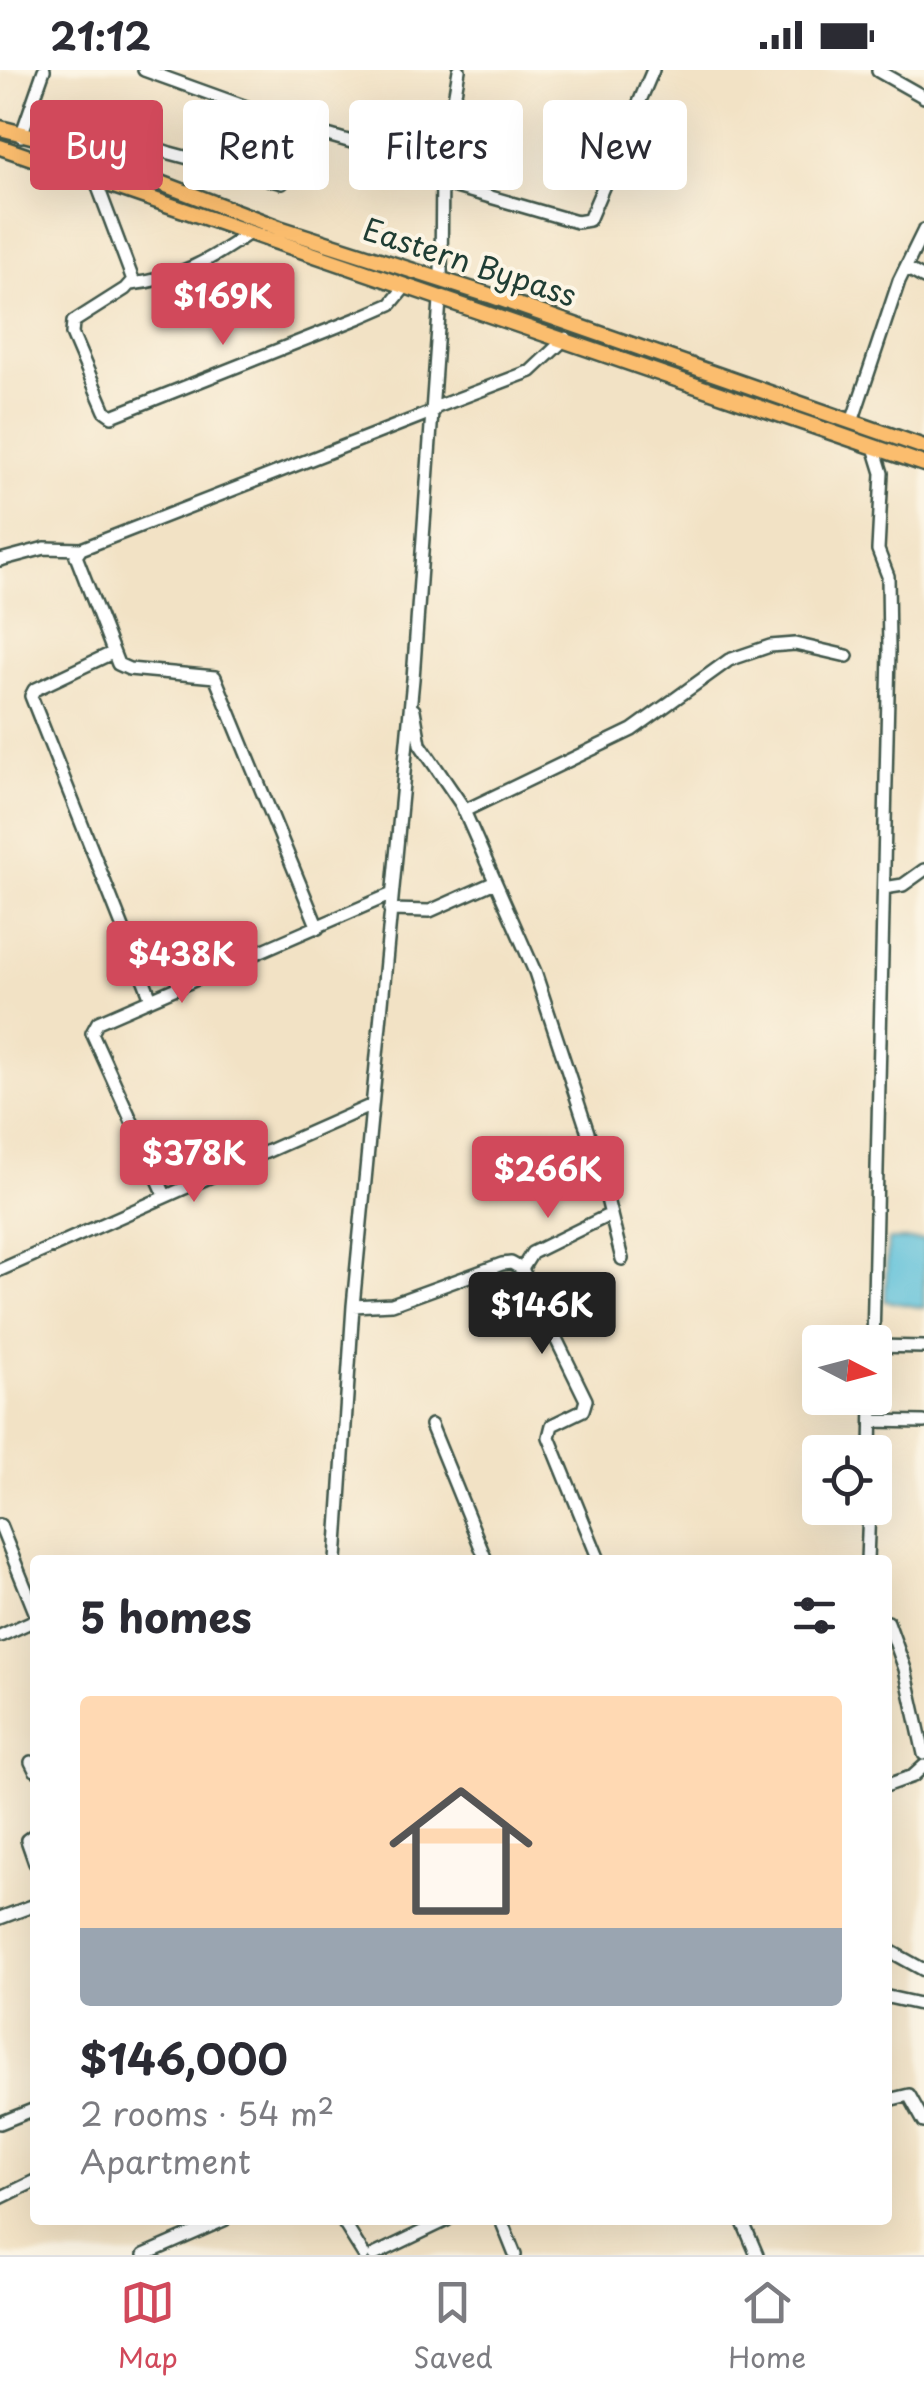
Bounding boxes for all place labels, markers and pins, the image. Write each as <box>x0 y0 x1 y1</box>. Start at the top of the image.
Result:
pin: $169K <box>153 263 293 348</box>
pin: $438K <box>112 921 252 1006</box>
pin: $378K <box>124 1120 264 1205</box>
pin: $266K <box>478 1136 618 1221</box>
pin: $146K <box>472 1272 612 1357</box>

